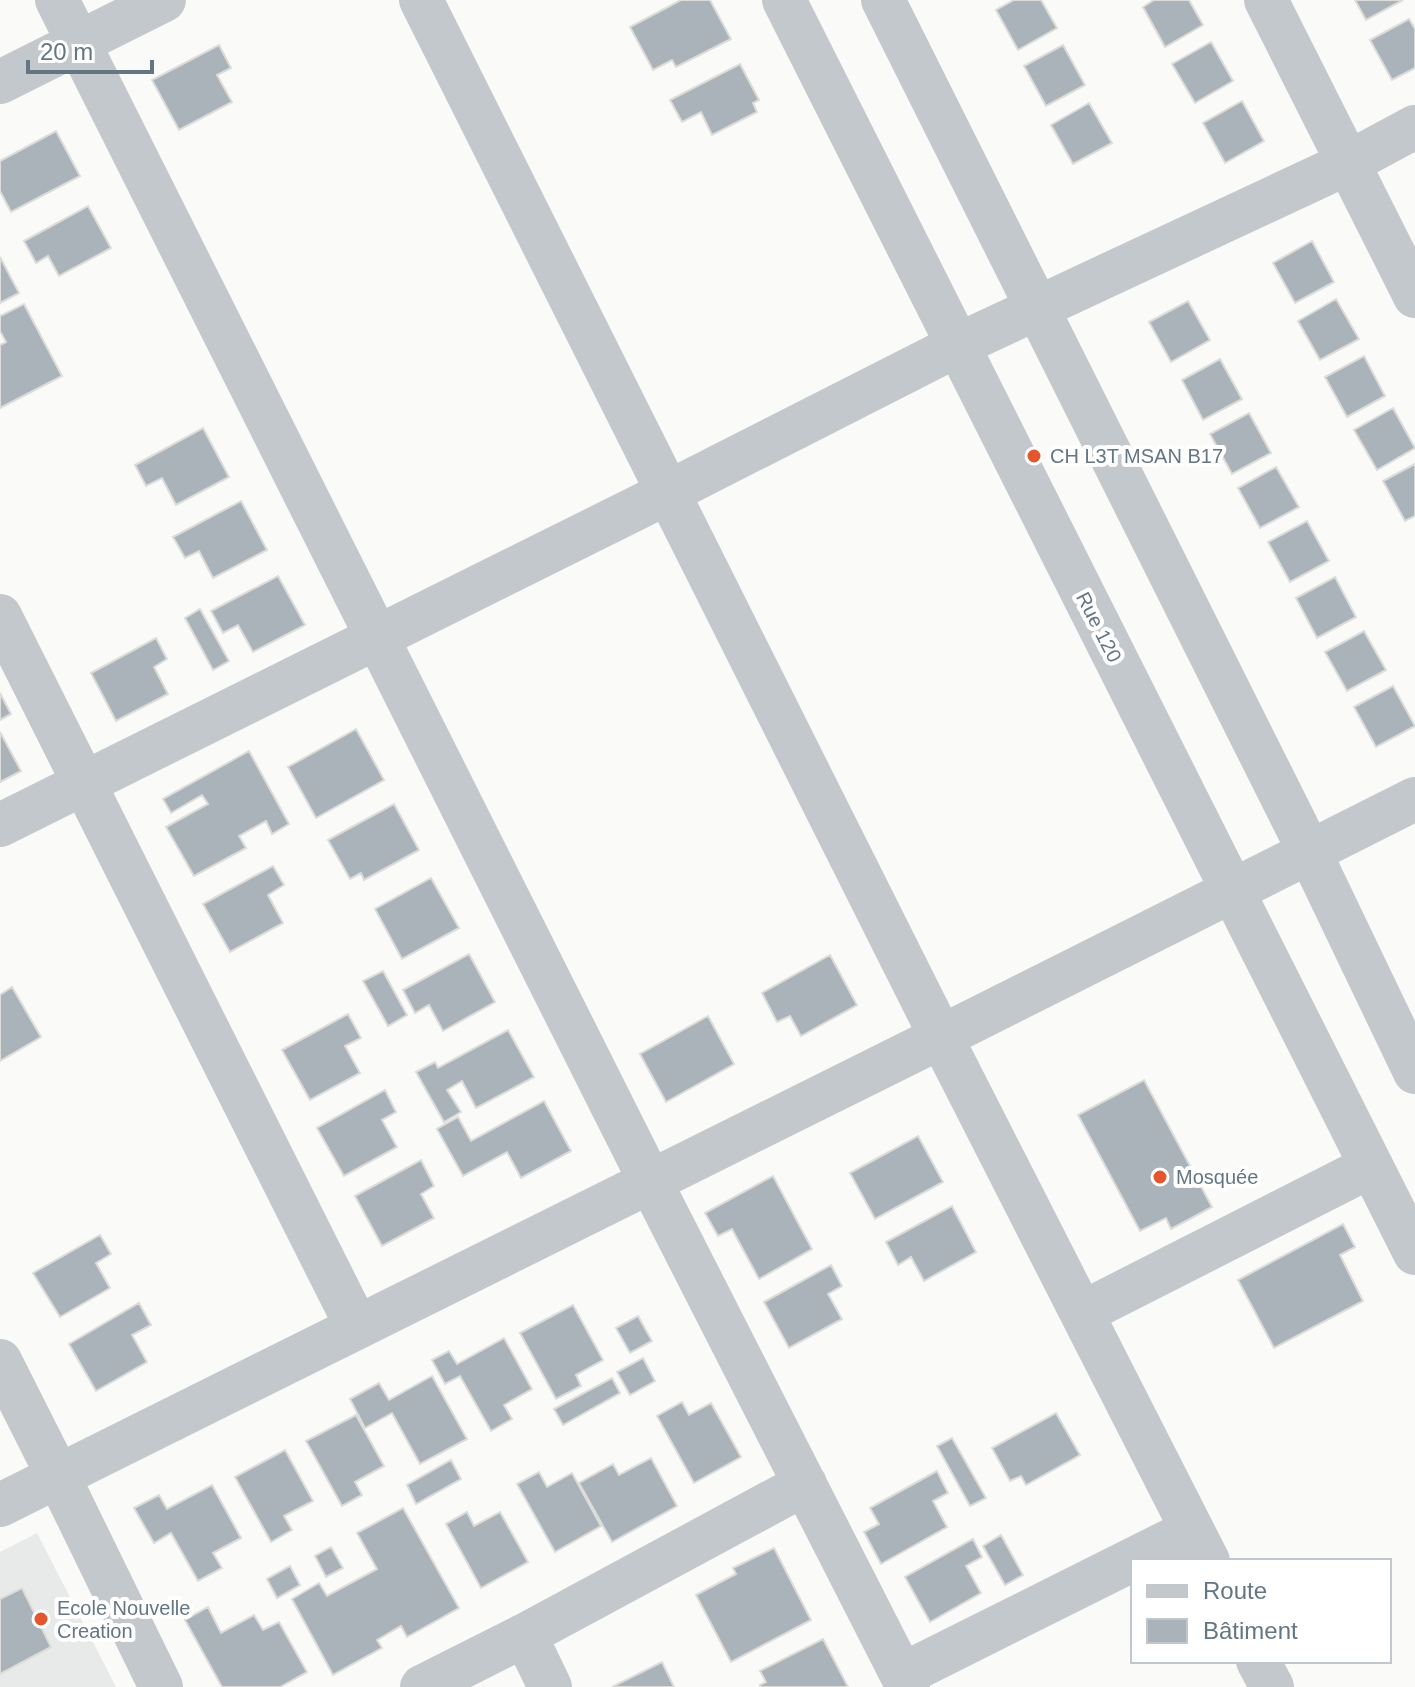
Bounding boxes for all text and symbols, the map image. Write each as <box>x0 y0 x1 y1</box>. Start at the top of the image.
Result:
scale bar <box>28 24 152 74</box>
text: 20 m <box>40 38 93 65</box>
place label: CH L3T MSAN B17 <box>1050 445 1223 467</box>
marker: CH L3T MSAN B17 <box>1025 447 1043 465</box>
street label: Rue 120 <box>1072 588 1126 666</box>
place label: Mosquée <box>1176 1166 1258 1188</box>
marker: Mosquée <box>1151 1168 1169 1186</box>
legend <box>1131 1559 1391 1663</box>
text: Route <box>1203 1577 1267 1604</box>
place label: Ecole Nouvelle Creation <box>57 1597 190 1642</box>
marker: Ecole Nouvelle Creation <box>32 1610 50 1628</box>
text: Bâtiment <box>1203 1617 1298 1644</box>

